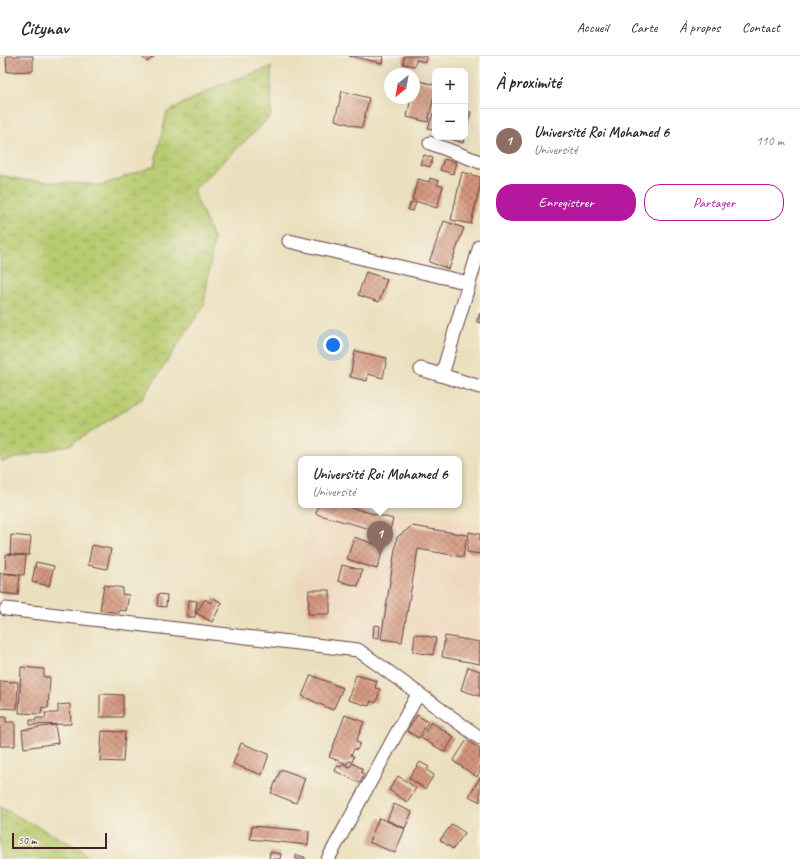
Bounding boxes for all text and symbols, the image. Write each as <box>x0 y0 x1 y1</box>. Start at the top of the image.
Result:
text: Citynav <box>20 16 68 40</box>
text: Accueil <box>577 19 608 36</box>
text: Carte <box>630 19 657 36</box>
text: À propos <box>679 19 720 36</box>
text: Contact <box>742 19 780 36</box>
north arrow <box>384 68 420 104</box>
map controls <box>432 68 468 140</box>
button: + <box>432 68 468 104</box>
text: À proximité <box>496 72 561 93</box>
button: − <box>432 104 468 140</box>
text: Université Roi Mohamed 6 <box>534 123 669 142</box>
text: 1 <box>506 133 512 149</box>
text: 110 m <box>756 133 784 149</box>
text: Université <box>534 142 577 158</box>
button: Enregistrer <box>496 184 636 221</box>
button: Partager <box>644 184 784 221</box>
your location <box>323 335 343 355</box>
popup <box>298 456 462 508</box>
text: Université Roi Mohamed 6 <box>312 465 448 484</box>
text: Université <box>312 484 356 500</box>
pin: 1 <box>367 521 393 554</box>
scale bar <box>12 831 107 850</box>
text: 50 m <box>18 833 37 847</box>

